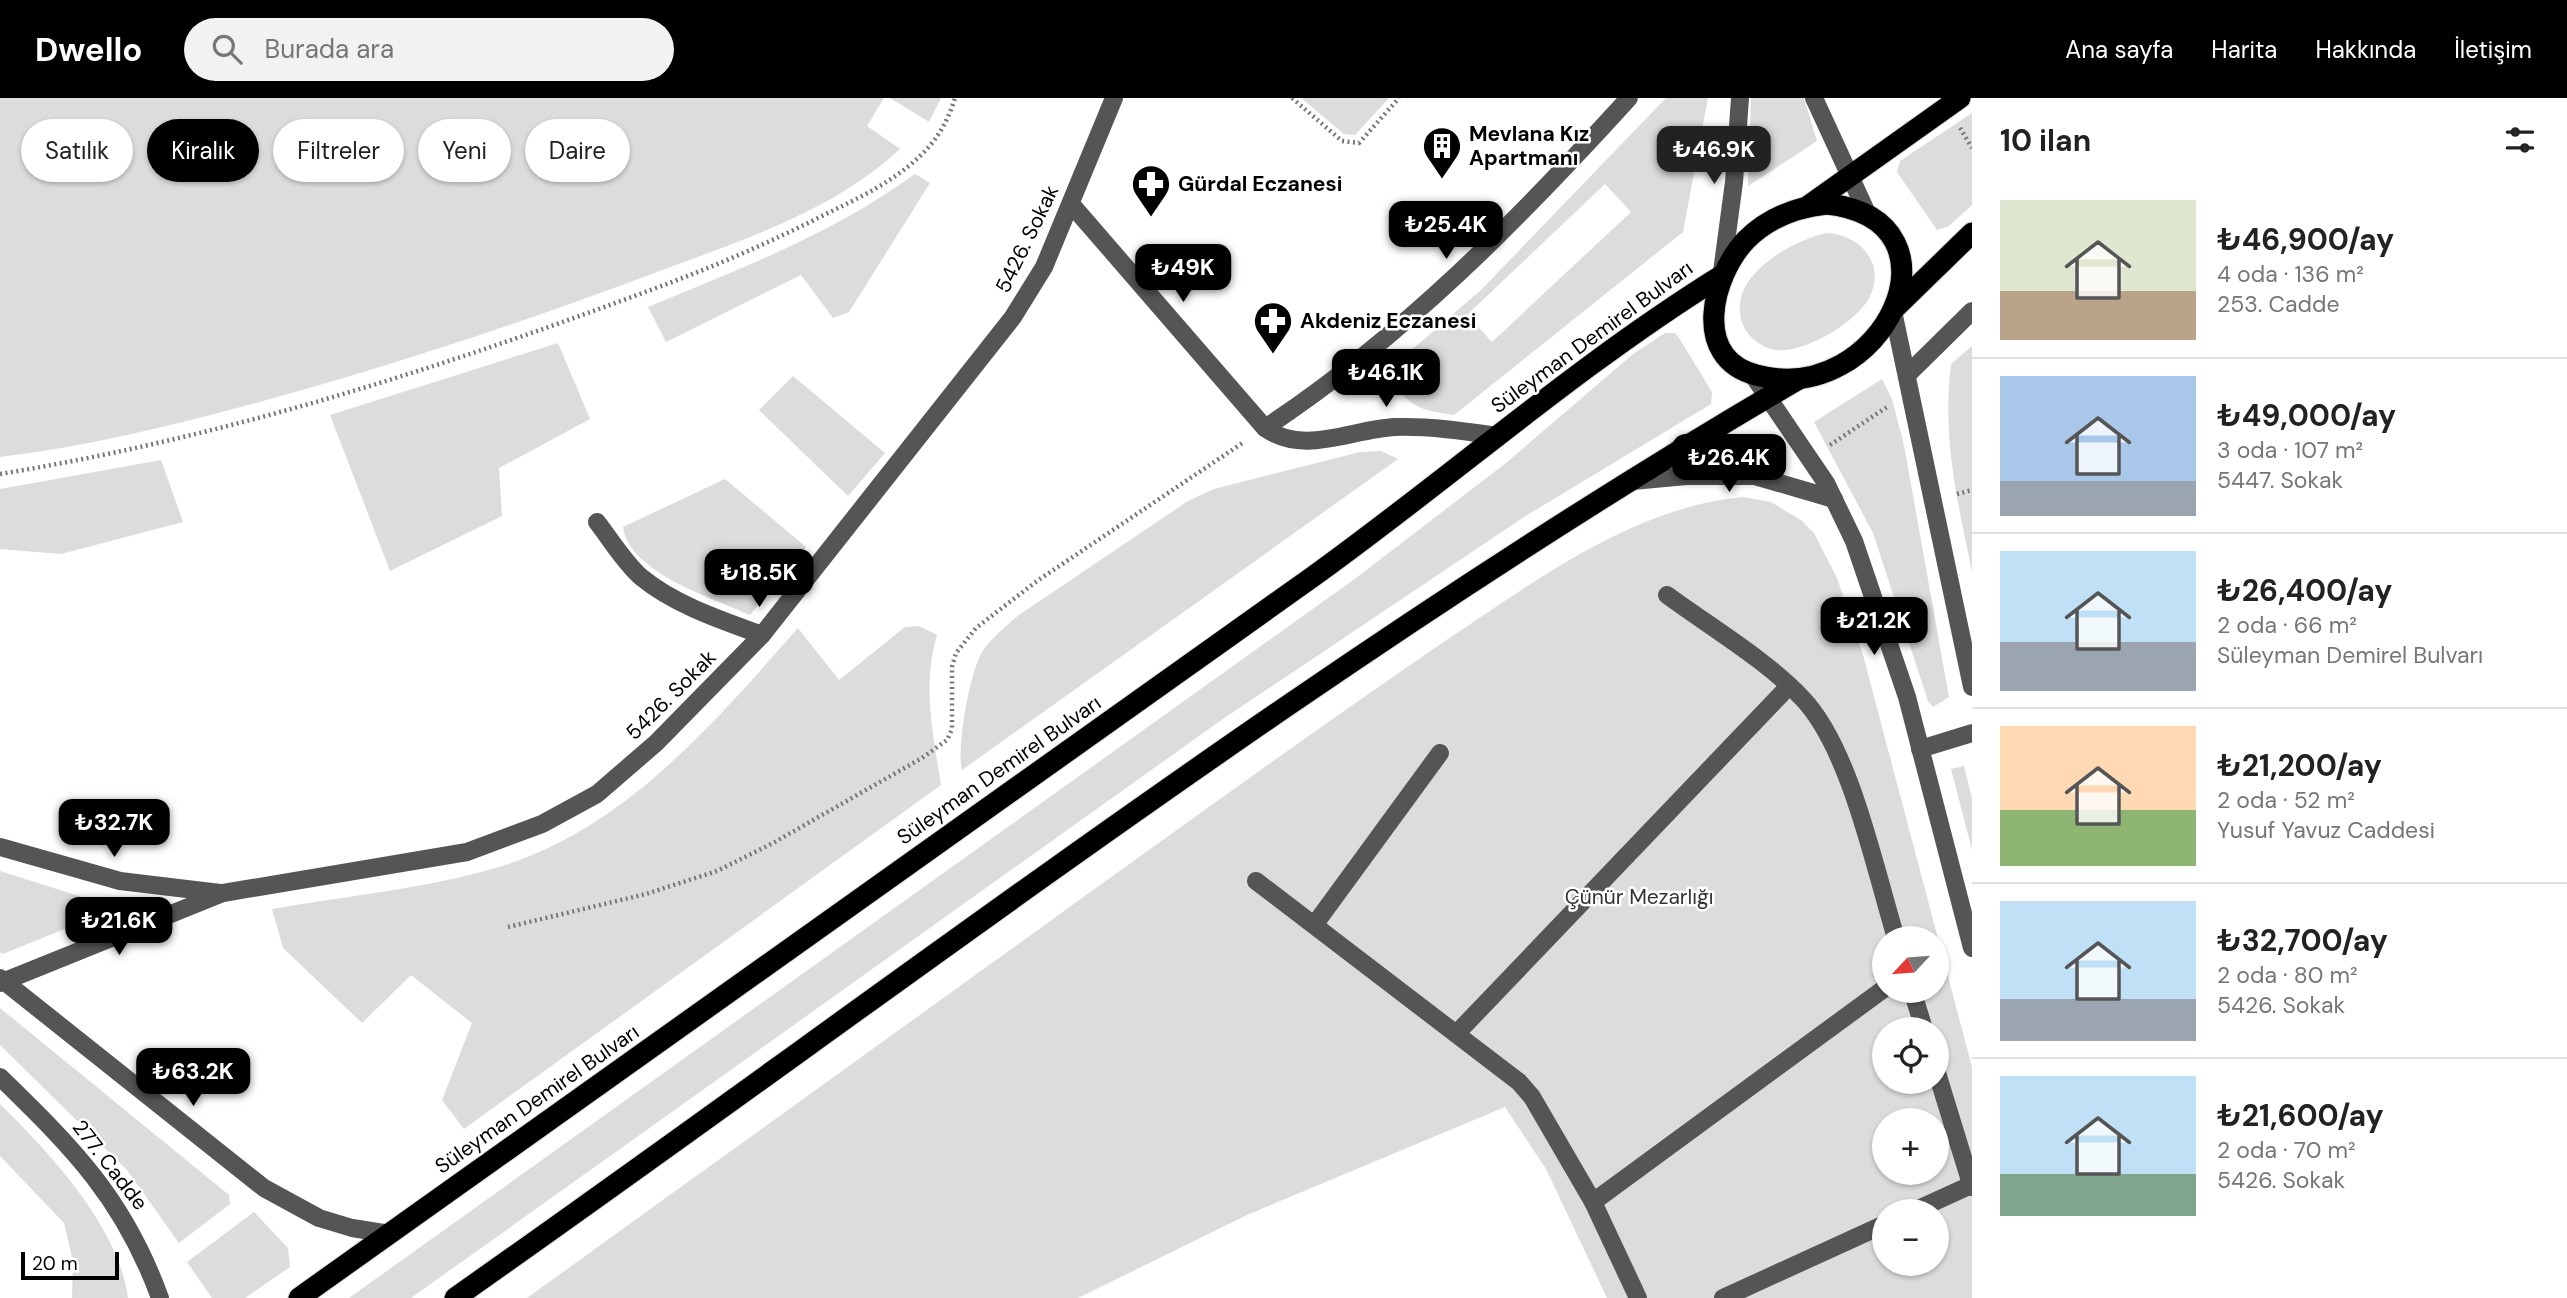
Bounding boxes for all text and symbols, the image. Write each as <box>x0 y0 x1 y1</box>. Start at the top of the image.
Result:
search box <box>184 18 674 81</box>
text: Dwello <box>35 28 142 71</box>
icon: search <box>208 30 246 68</box>
text: Burada ara <box>264 32 394 66</box>
text: Ana sayfa <box>2065 34 2173 65</box>
text: Harita <box>2211 34 2277 65</box>
text: Hakkında <box>2315 34 2416 65</box>
text: İletişim <box>2454 34 2532 65</box>
chip: Satılık <box>21 119 133 182</box>
chip: Kiralık <box>147 119 259 182</box>
chip: Filtreler <box>273 119 404 182</box>
chip: Yeni <box>418 119 511 182</box>
chip: Daire <box>525 119 630 182</box>
place label: Mevlana Kız Apartmanı <box>1469 120 1589 172</box>
text: 10 ilan <box>2000 121 2091 160</box>
icon: filters <box>2501 121 2539 159</box>
building icon: Mevlana Kız Apartmanı <box>1421 125 1463 180</box>
pin: ₺46.9K <box>1657 126 1771 186</box>
text: ₺46.9K <box>1673 134 1755 164</box>
pharmacy icon: Gürdal Eczanesi <box>1130 163 1172 218</box>
place label: Gürdal Eczanesi <box>1178 170 1342 198</box>
street label: 5426. Sokak <box>989 180 1065 298</box>
pin: ₺25.4K <box>1389 202 1503 261</box>
text: ₺25.4K <box>1405 209 1487 239</box>
text: ₺46,900/ay <box>2217 220 2394 259</box>
icon: home <box>2056 228 2140 312</box>
pin: ₺49K <box>1142 244 1224 304</box>
text: ₺49K <box>1151 252 1215 282</box>
street label: Süleyman Demirel Bulvarı <box>1485 254 1699 420</box>
text: 4 oda · 136 m² <box>2217 259 2364 289</box>
text: 253. Cadde <box>2217 289 2339 319</box>
pharmacy icon: Akdeniz Eczanesi <box>1252 300 1294 355</box>
place label: Akdeniz Eczanesi <box>1300 307 1476 335</box>
pin: ₺46.1K <box>1329 350 1443 409</box>
text: ₺46.1K <box>1348 357 1424 387</box>
text: ₺49,000/ay <box>2217 396 2396 435</box>
icon: home <box>2056 404 2140 488</box>
pin: ₺26.4K <box>1672 434 1786 494</box>
text: 3 oda · 107 m² <box>2217 435 2363 465</box>
text: ₺26.4K <box>1688 442 1770 472</box>
text: 5447. Sokak <box>2217 465 2343 495</box>
pin: ₺18.5K <box>702 550 816 609</box>
text: ₺18.5K <box>720 557 798 587</box>
text: ₺26,400/ay <box>2217 571 2392 610</box>
icon: home <box>2056 579 2140 663</box>
pin: ₺21.2K <box>1817 598 1931 657</box>
text: ₺21.2K <box>1837 605 1911 635</box>
text: 2 oda · 66 m² <box>2217 610 2357 640</box>
text: Süleyman Demirel Bulvarı <box>2217 640 2483 670</box>
street label: 5426. Sokak <box>620 643 723 746</box>
street label: Süleyman Demirel Bulvarı <box>891 689 1107 851</box>
text: ₺21,200/ay <box>2217 746 2382 785</box>
icon: home <box>2056 754 2140 838</box>
text: 2 oda · 52 m² <box>2217 785 2355 815</box>
pin: ₺32.7K <box>57 800 171 859</box>
text: ₺32.7K <box>75 807 153 837</box>
text: Yusuf Yavuz Caddesi <box>2217 815 2435 845</box>
park label: Çünür Mezarlığı <box>1565 883 1713 911</box>
pin: ₺21.6K <box>62 898 176 957</box>
text: ₺21.6K <box>81 905 157 935</box>
text: ₺32,700/ay <box>2217 921 2388 960</box>
north arrow <box>1872 926 1950 1003</box>
map controls <box>1872 926 1949 1276</box>
icon: home <box>2056 929 2140 1013</box>
text: 2 oda · 80 m² <box>2217 960 2358 990</box>
text: 5426. Sokak <box>2217 990 2345 1020</box>
button: locate <box>1872 1017 1949 1094</box>
street label: Süleyman Demirel Bulvarı <box>429 1018 645 1180</box>
pin: ₺63.2K <box>136 1048 250 1108</box>
text: ₺63.2K <box>152 1056 234 1086</box>
text: ₺21,600/ay <box>2217 1096 2384 1135</box>
icon: home <box>2056 1104 2140 1188</box>
button: + <box>1872 1108 1949 1185</box>
street label: 277. Cadde <box>66 1114 154 1216</box>
text: 2 oda · 70 m² <box>2217 1135 2356 1165</box>
text: 5426. Sokak <box>2217 1165 2345 1195</box>
button: − <box>1872 1199 1949 1276</box>
scale bar <box>21 1249 119 1281</box>
text: 20 m <box>32 1251 78 1276</box>

